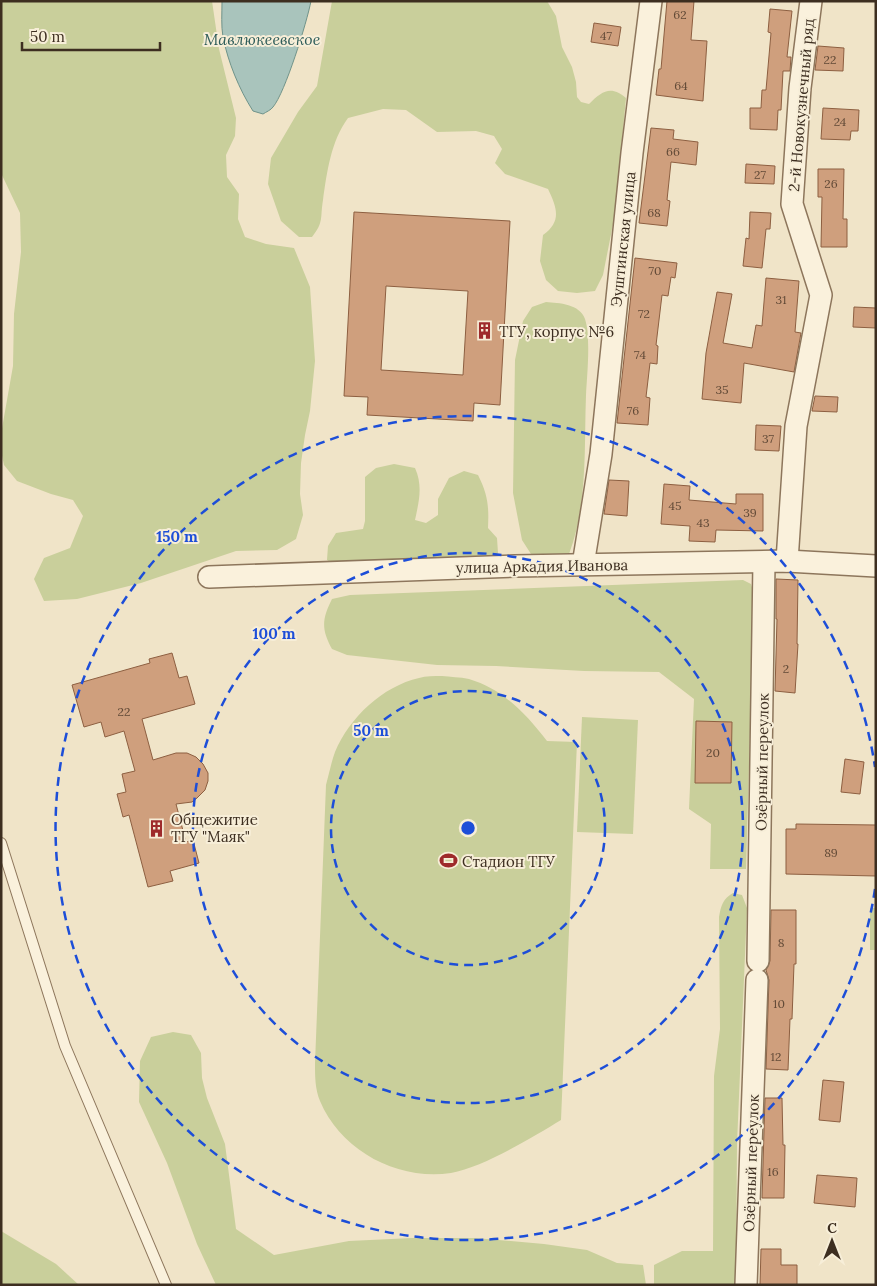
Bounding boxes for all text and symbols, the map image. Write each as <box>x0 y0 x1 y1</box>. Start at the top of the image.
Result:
house number: 62 <box>673 7 687 22</box>
street label: 2-й Новокузнечный ряд <box>784 18 818 192</box>
scale bar <box>22 20 160 52</box>
text: 50 m <box>30 27 65 46</box>
house number: 47 <box>600 28 612 43</box>
water label: Мавлюкеевское <box>204 29 321 49</box>
house number: 22 <box>824 52 836 67</box>
house number: 64 <box>674 78 688 93</box>
house number: 24 <box>834 114 847 129</box>
house number: 66 <box>666 144 680 159</box>
house number: 27 <box>754 167 766 182</box>
street label: Эуштинская улица <box>606 170 640 308</box>
house number: 26 <box>824 176 838 191</box>
house number: 68 <box>647 205 661 220</box>
house number: 70 <box>649 263 661 278</box>
house number: 31 <box>775 292 787 307</box>
house number: 72 <box>638 306 650 321</box>
building icon: ТГУ, корпус №6 <box>475 321 495 341</box>
place label: ТГУ, корпус №6 <box>499 322 614 341</box>
house number: 74 <box>634 347 646 362</box>
house number: 35 <box>715 382 729 397</box>
house number: 76 <box>627 403 639 418</box>
house number: 37 <box>762 431 774 446</box>
house number: 45 <box>668 498 682 513</box>
house number: 39 <box>743 505 757 520</box>
house number: 43 <box>696 515 710 530</box>
text: 150 m <box>156 527 198 546</box>
street label: улица Аркадия Иванова <box>456 555 629 577</box>
text: 100 m <box>253 624 296 643</box>
house number: 2 <box>783 661 789 676</box>
street label: Озёрный переулок <box>751 693 773 831</box>
house number: 22 <box>118 704 130 719</box>
text: 50 m <box>353 721 389 740</box>
house number: 20 <box>706 745 720 760</box>
place label: Общежитие ТГУ "Маяк" <box>171 810 258 846</box>
building icon: Общежитие ТГУ "Маяк" <box>147 818 167 838</box>
centre of rings <box>459 819 477 837</box>
house number: 89 <box>824 845 838 860</box>
sports icon: Стадион ТГУ <box>438 851 458 871</box>
place label: Стадион ТГУ <box>462 852 556 871</box>
house number: 8 <box>778 935 785 950</box>
house number: 10 <box>773 996 785 1011</box>
house number: 12 <box>771 1049 781 1064</box>
street label: Озёрный переулок <box>739 1094 763 1232</box>
house number: 16 <box>767 1164 779 1179</box>
north arrow <box>807 1216 857 1266</box>
text: С <box>827 1219 837 1237</box>

